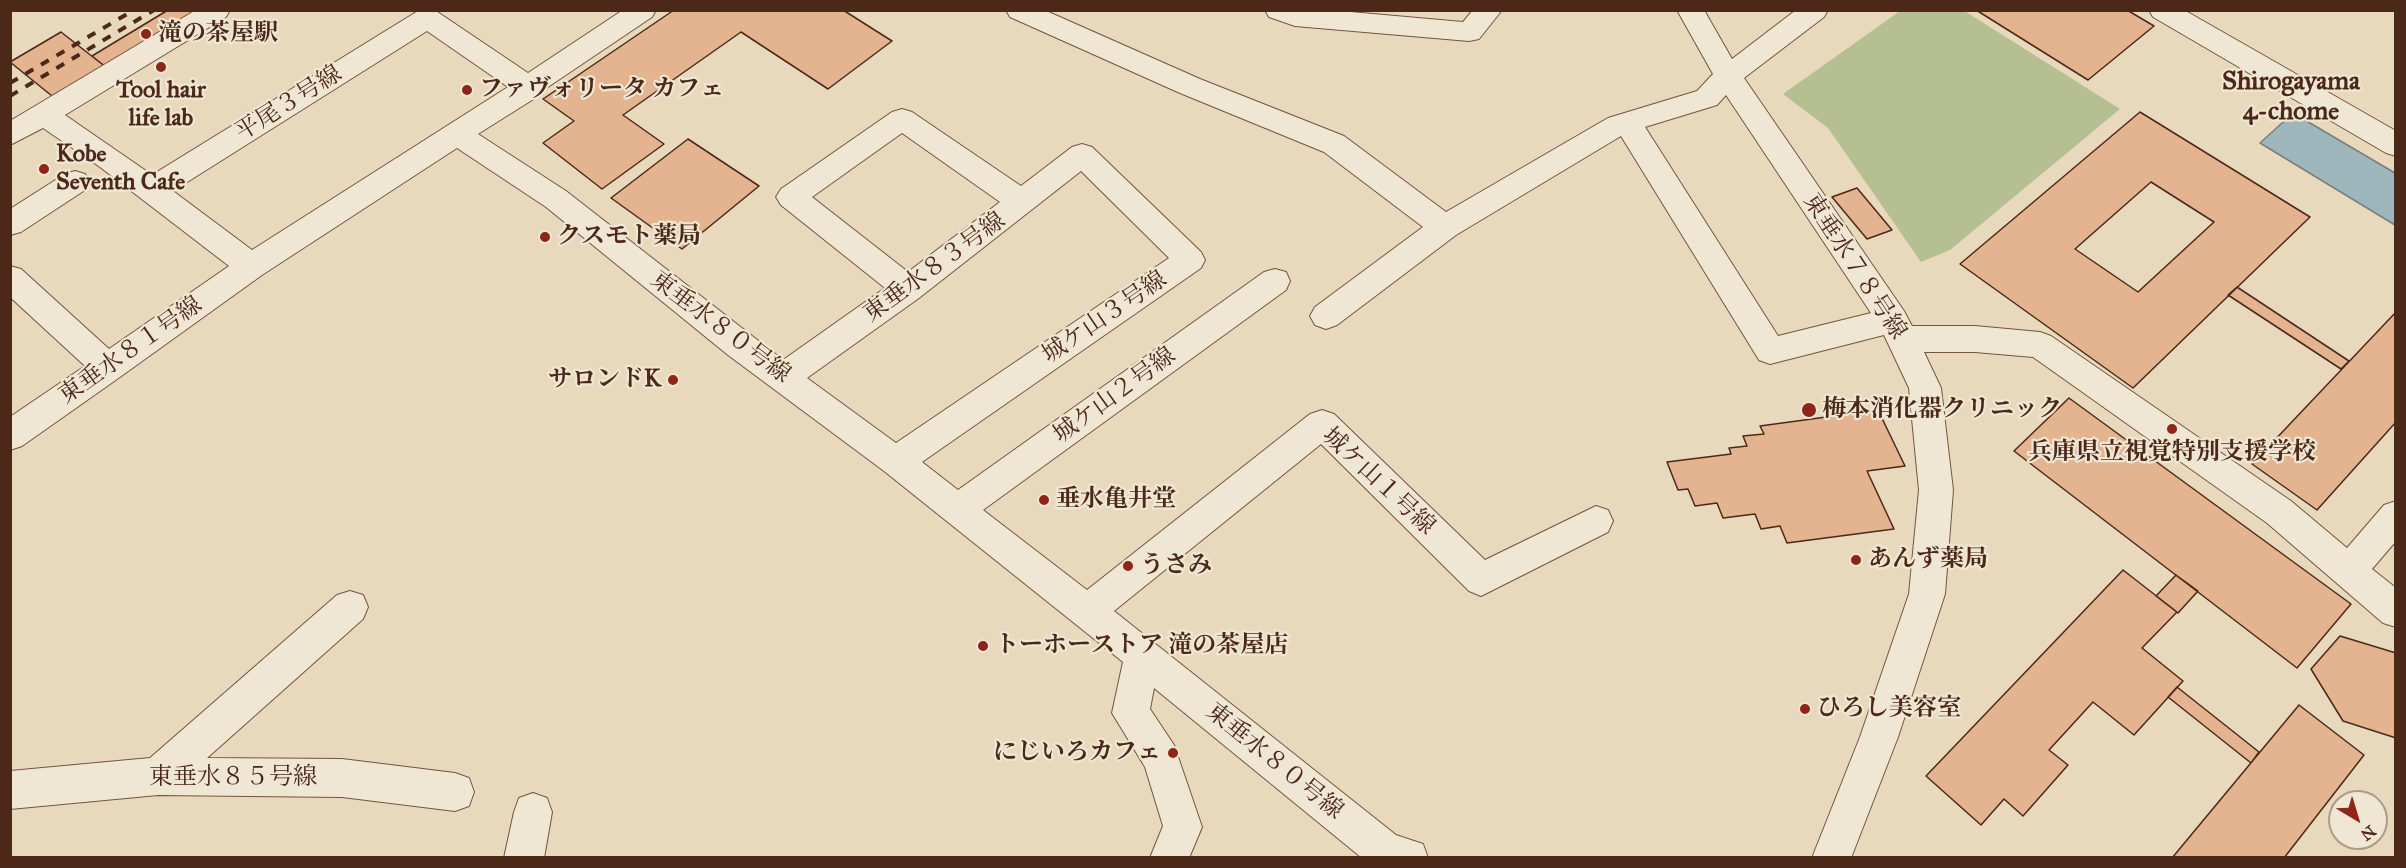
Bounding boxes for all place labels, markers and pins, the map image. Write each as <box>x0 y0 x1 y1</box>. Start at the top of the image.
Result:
place label: 滝の茶屋駅 <box>158 20 278 48</box>
marker: 滝の茶屋駅 <box>139 27 153 41</box>
marker: Tool hair life lab <box>154 60 168 74</box>
place label: ファヴォリータ カフェ <box>479 76 724 104</box>
place label: Tool hair life lab <box>116 77 206 133</box>
marker: ファヴォリータ カフェ <box>460 83 474 97</box>
place label: Kobe Seventh Cafe <box>56 141 185 197</box>
marker: Kobe Seventh Cafe <box>37 162 51 176</box>
place label: クスモト薬局 <box>557 223 701 251</box>
marker: クスモト薬局 <box>538 230 552 244</box>
place label: サロンドK <box>548 366 661 394</box>
marker: サロンドK <box>666 373 680 387</box>
place label: 梅本消化器クリニック <box>1822 396 2062 424</box>
marker: 梅本消化器クリニック <box>1800 401 1818 419</box>
marker: 兵庫県立視覚特別支援学校 <box>2165 422 2179 436</box>
place label: 兵庫県立視覚特別支援学校 <box>2028 439 2316 467</box>
place label: 垂水亀井堂 <box>1056 486 1176 514</box>
marker: 垂水亀井堂 <box>1037 493 1051 507</box>
place label: あんず薬局 <box>1868 546 1988 574</box>
place label: うさみ <box>1140 552 1212 580</box>
marker: あんず薬局 <box>1849 553 1863 567</box>
marker: うさみ <box>1121 559 1135 573</box>
place label: トーホーストア 滝の茶屋店 <box>995 632 1288 660</box>
marker: トーホーストア 滝の茶屋店 <box>976 639 990 653</box>
place label: ひろし美容室 <box>1817 695 1961 723</box>
marker: ひろし美容室 <box>1798 702 1812 716</box>
place label: にじいろカフェ <box>993 739 1161 767</box>
marker: にじいろカフェ <box>1166 746 1180 760</box>

